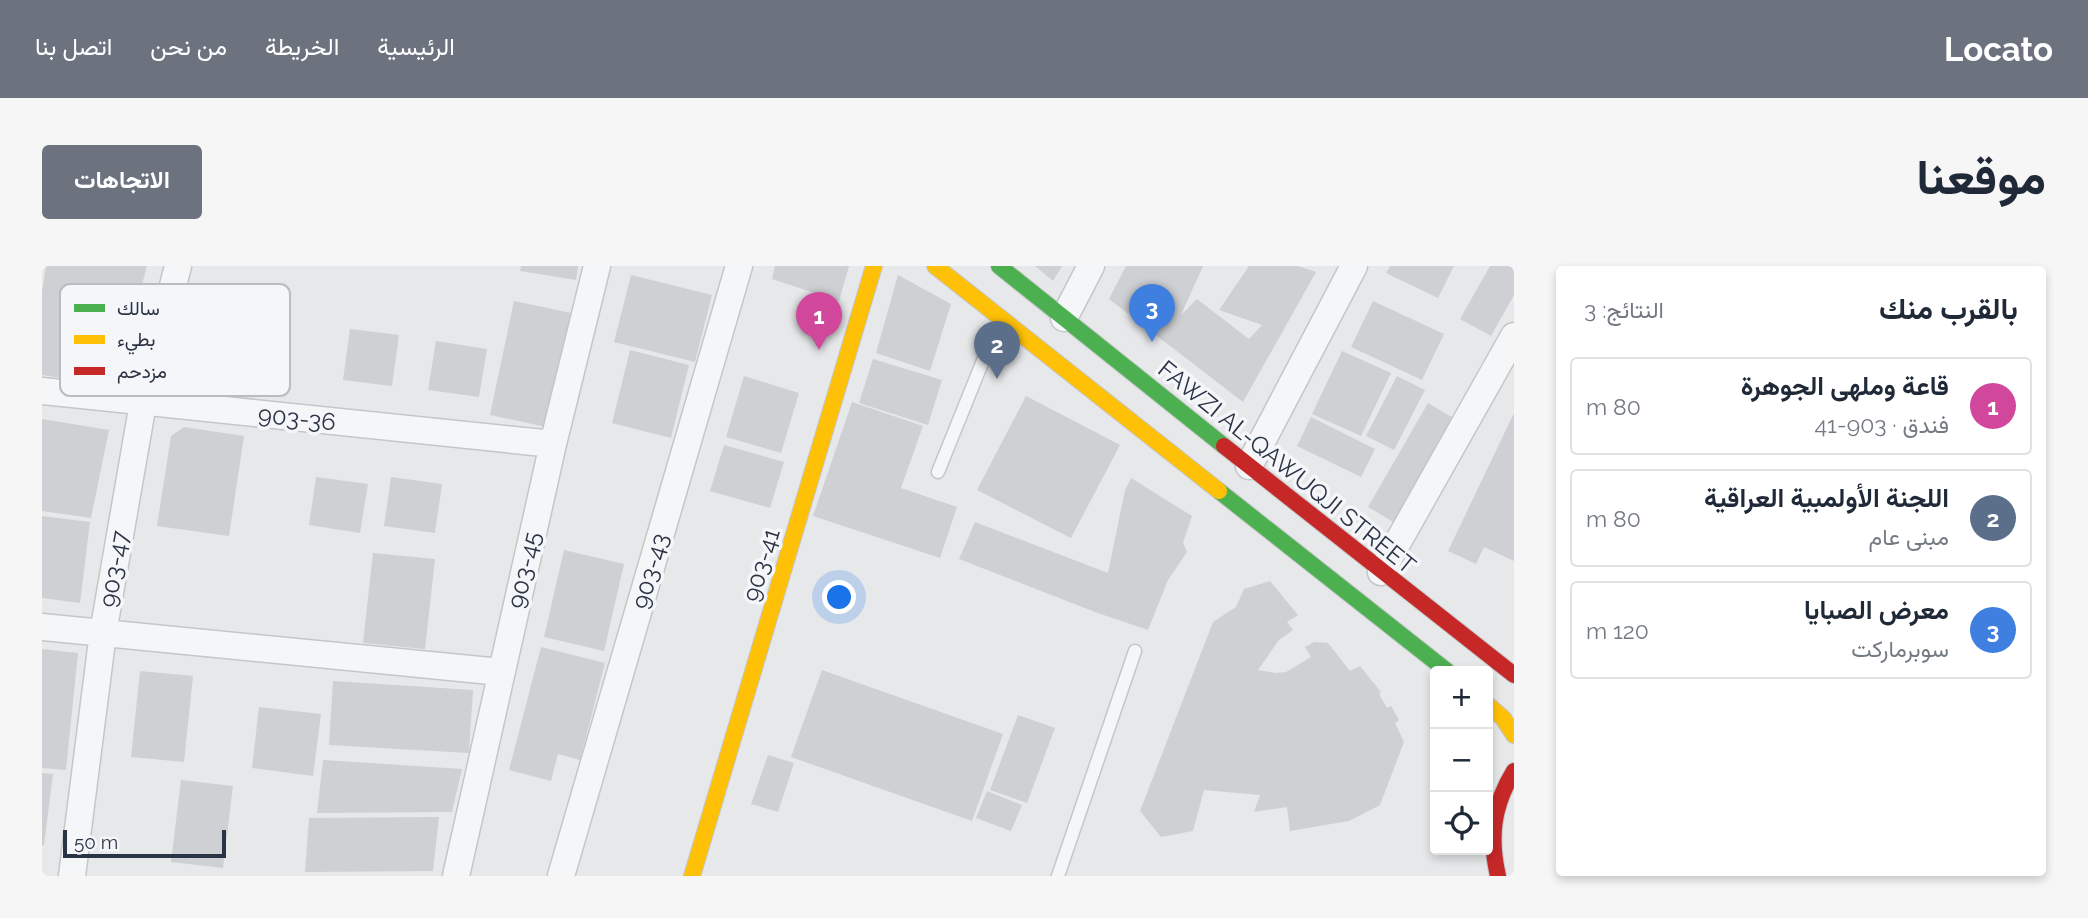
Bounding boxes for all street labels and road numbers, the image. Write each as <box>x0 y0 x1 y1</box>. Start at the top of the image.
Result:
street label: FAWZI AL-QAWUQJI STREET <box>1152 354 1422 580</box>
street label: 903-36 <box>257 399 337 437</box>
street label: 903-41 <box>736 525 786 605</box>
street label: 903-47 <box>93 528 135 610</box>
street label: 903-45 <box>501 529 547 611</box>
street label: 903-43 <box>625 530 675 612</box>

